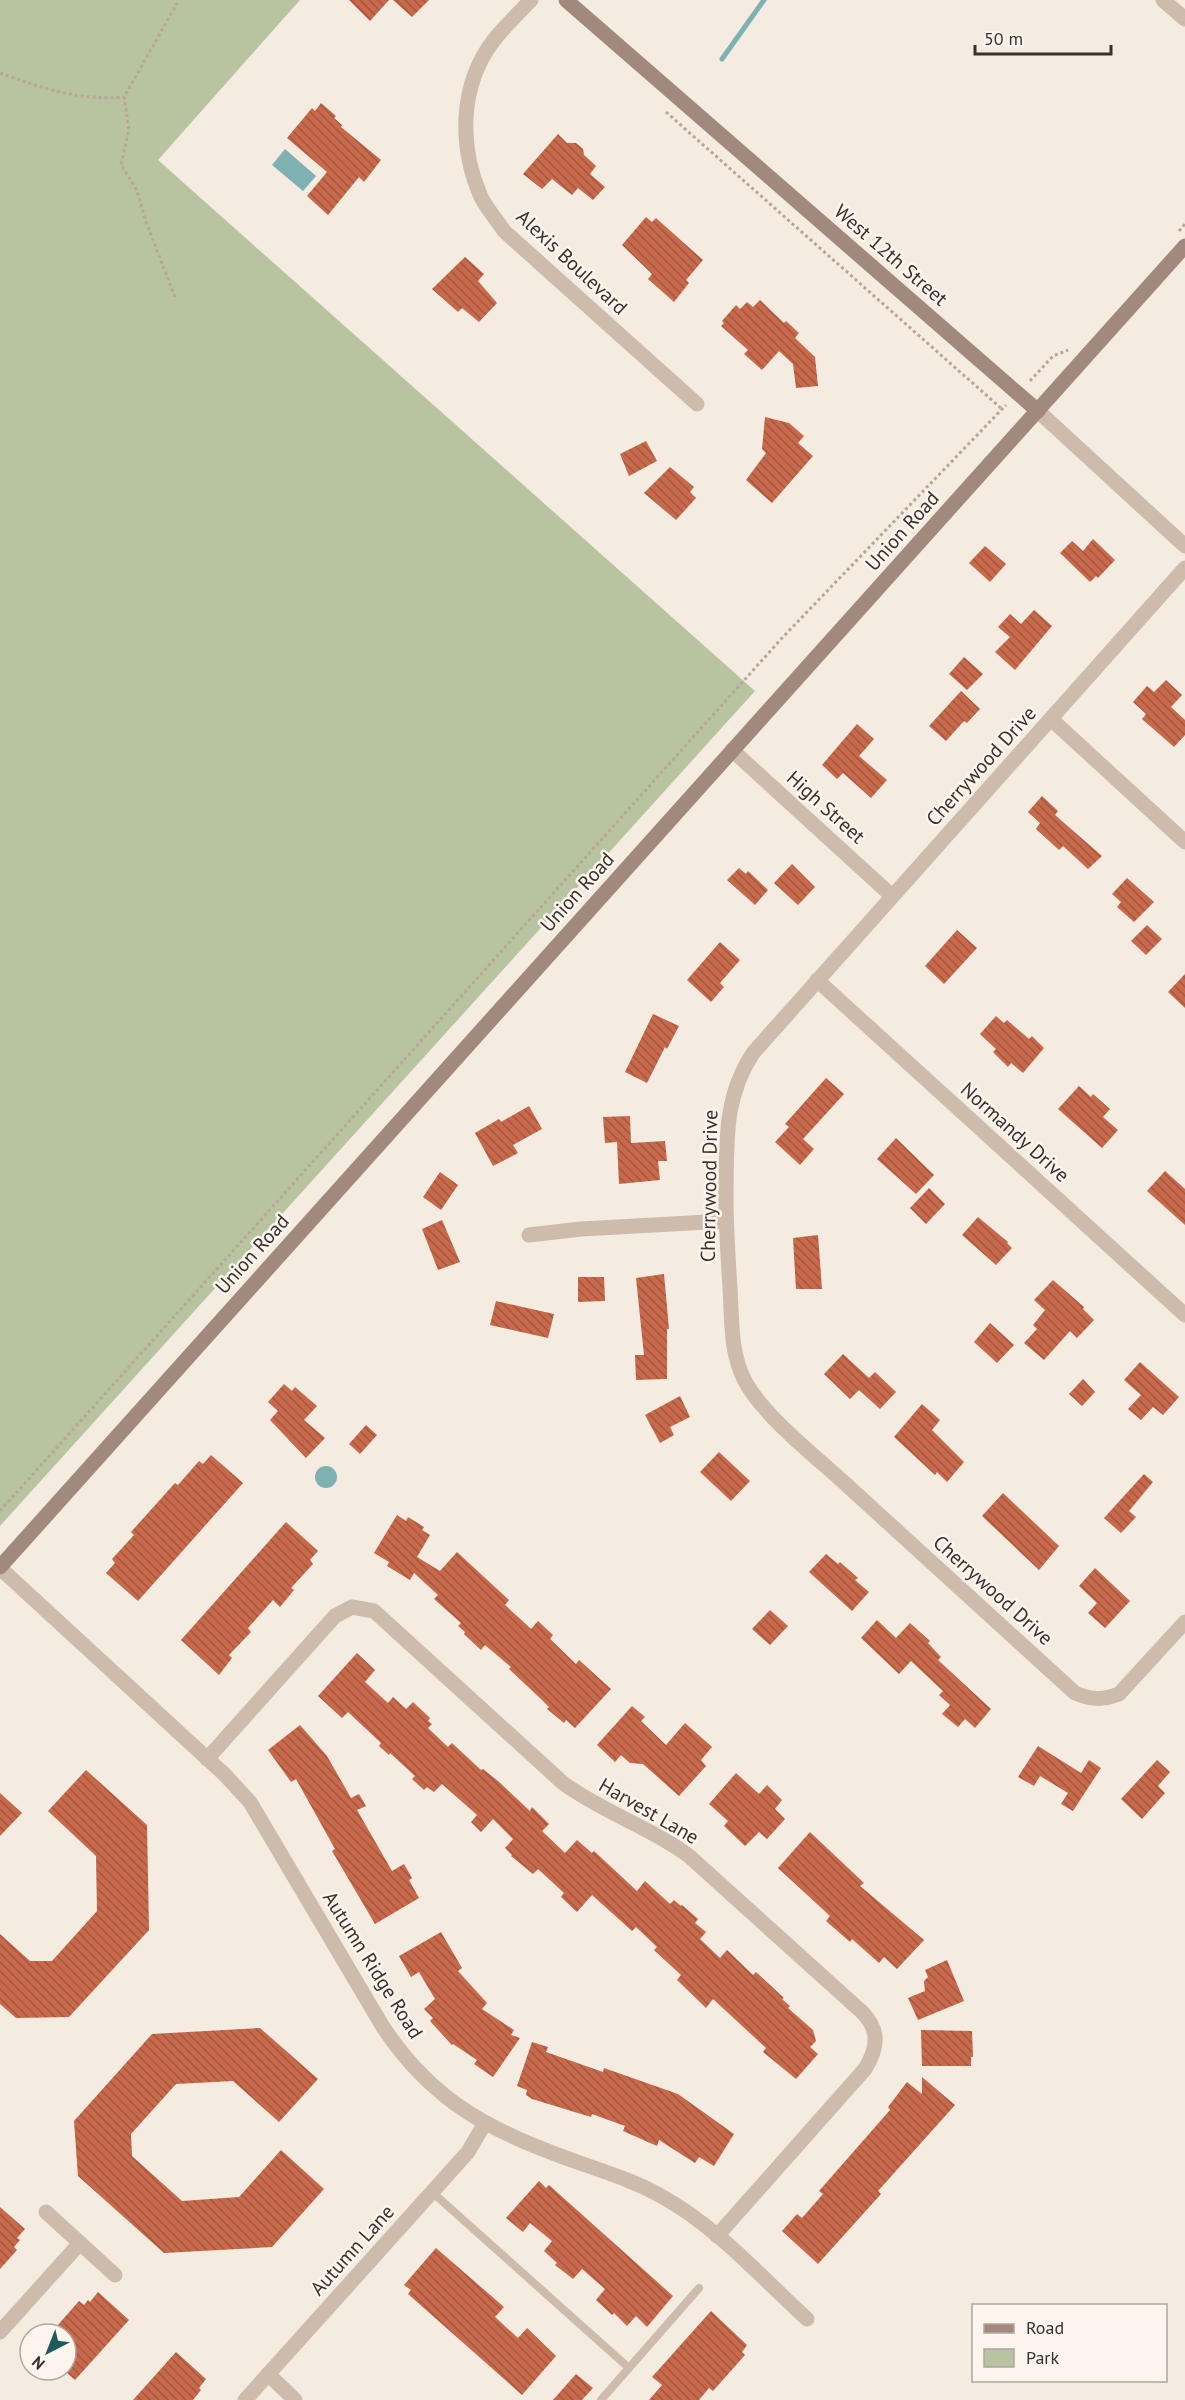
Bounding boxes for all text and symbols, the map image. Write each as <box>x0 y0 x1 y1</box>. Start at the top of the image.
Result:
scale bar <box>975 18 1112 56</box>
text: 50 m <box>984 27 1023 50</box>
street label: West 12th Street <box>829 198 953 312</box>
street label: Alexis Boulevard <box>511 204 633 320</box>
street label: Union Road <box>859 486 945 576</box>
street label: Cherrywood Drive <box>920 701 1042 831</box>
street label: High Street <box>781 765 871 849</box>
street label: Union Road <box>534 847 620 937</box>
street label: Normandy Drive <box>955 1076 1075 1188</box>
street label: Cherrywood Drive <box>695 1110 723 1262</box>
street label: Union Road <box>209 1209 295 1299</box>
street label: Cherrywood Drive <box>928 1529 1058 1651</box>
street label: Harvest Lane <box>594 1772 704 1850</box>
street label: Autumn Ridge Road <box>317 1886 429 2044</box>
street label: Autumn Lane <box>304 2199 400 2301</box>
legend <box>972 2304 1167 2382</box>
text: Road <box>1026 2316 1064 2339</box>
north arrow <box>18 2322 78 2382</box>
text: Park <box>1026 2346 1059 2369</box>
text: N <box>27 2352 49 2374</box>

